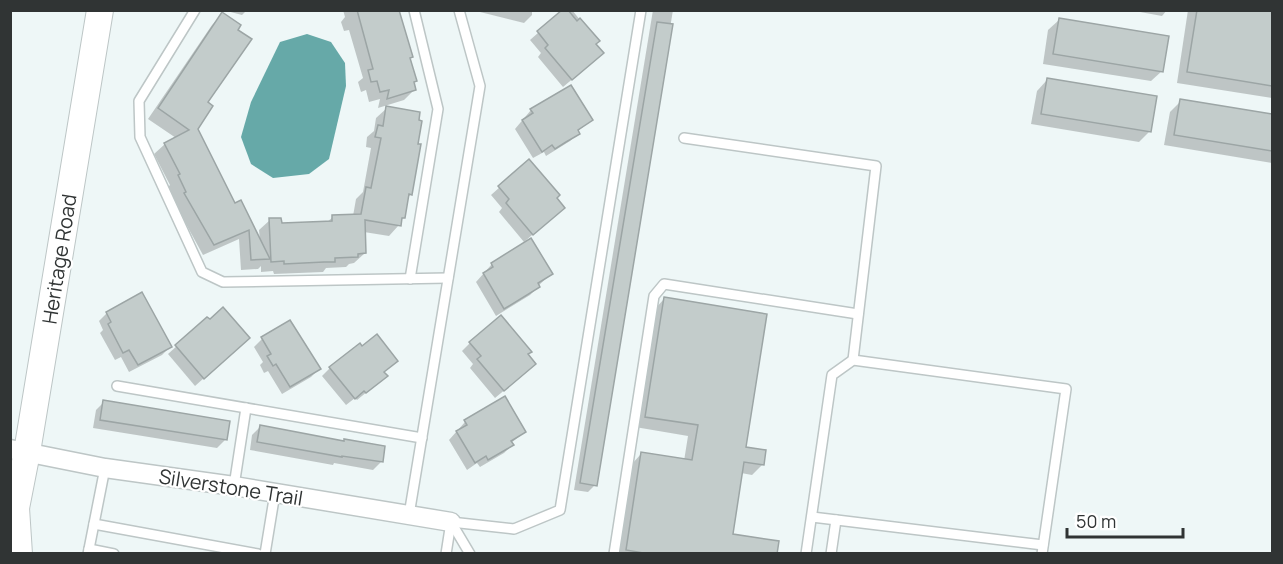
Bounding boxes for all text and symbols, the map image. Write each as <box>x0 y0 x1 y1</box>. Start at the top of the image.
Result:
street label: Heritage Road <box>35 192 83 326</box>
street label: Silverstone Trail <box>157 462 305 512</box>
scale bar <box>1067 501 1182 539</box>
text: 50 m <box>1076 509 1116 533</box>

